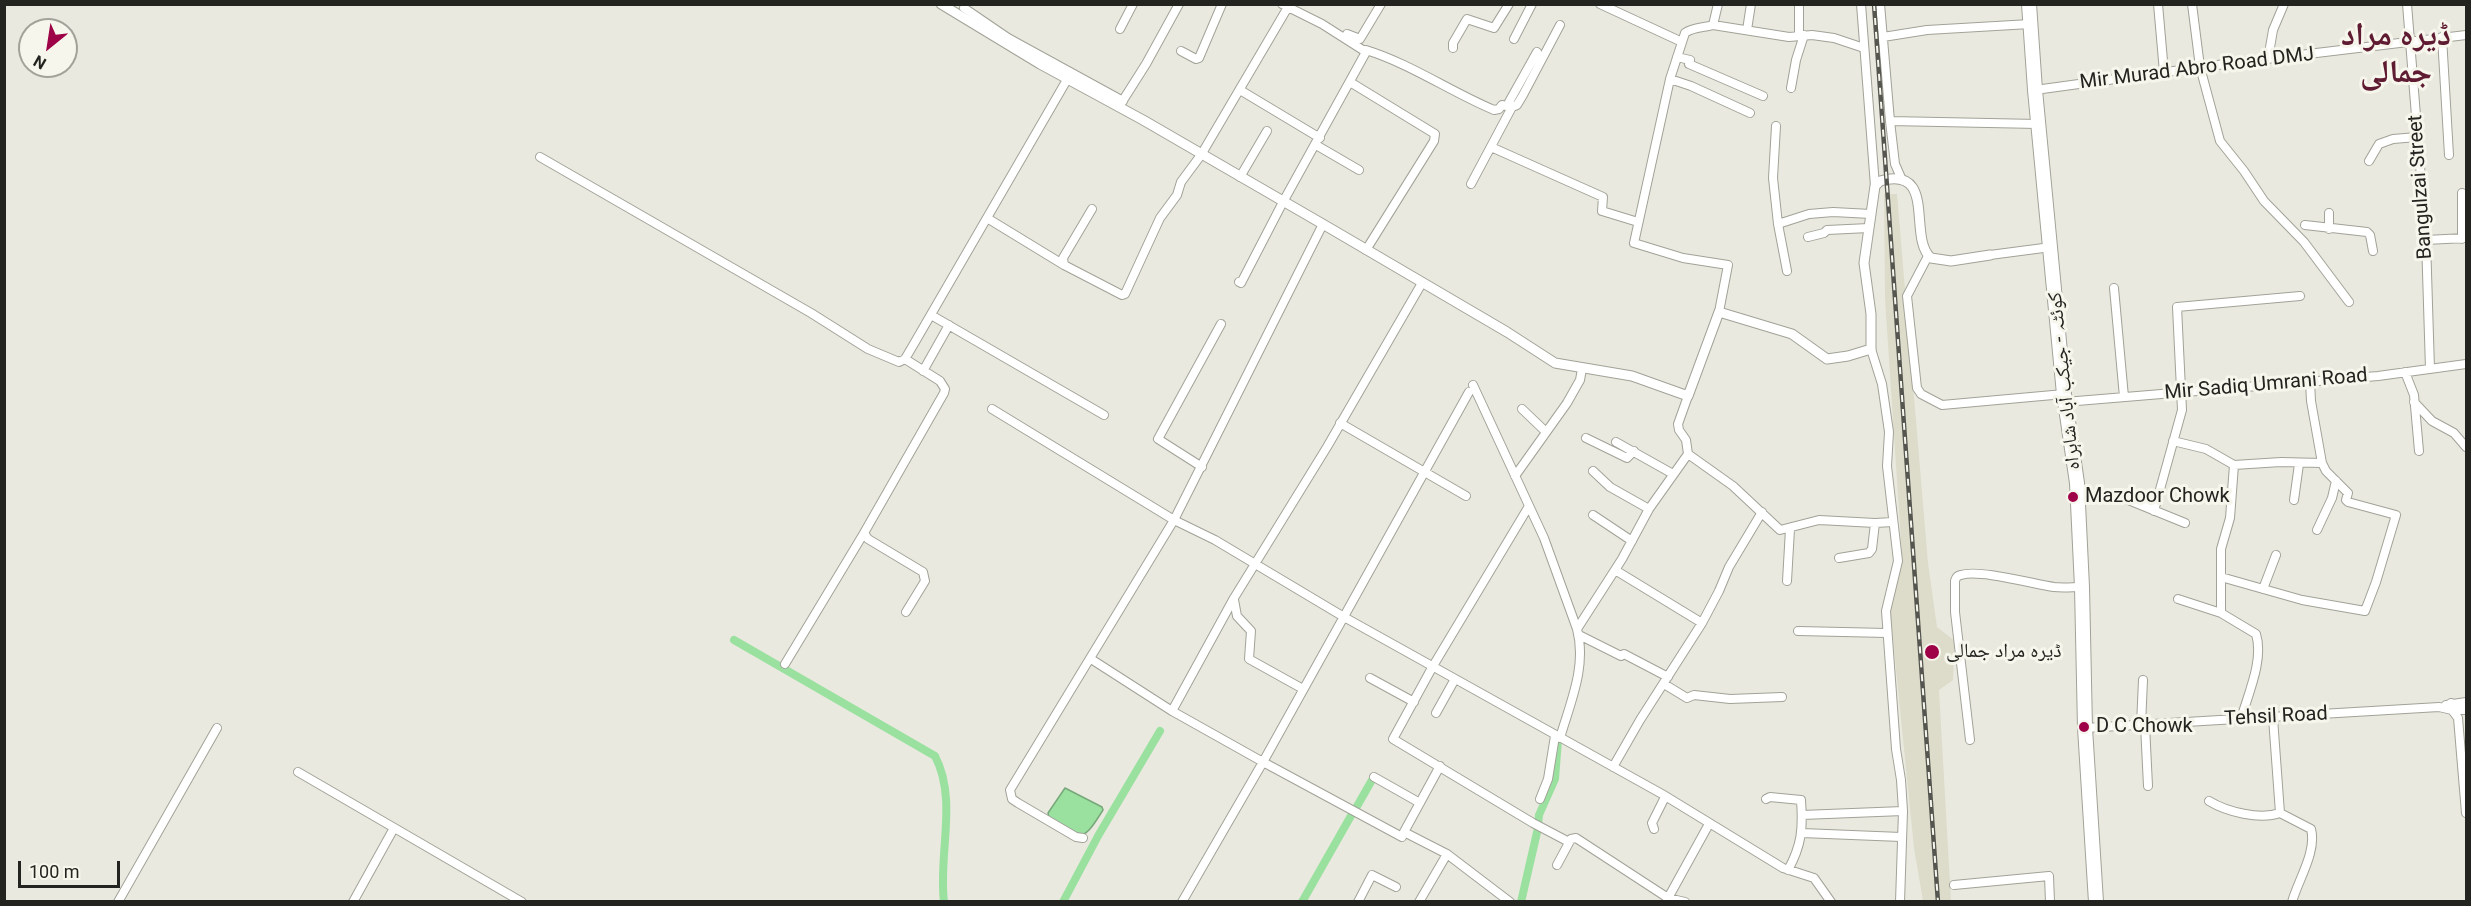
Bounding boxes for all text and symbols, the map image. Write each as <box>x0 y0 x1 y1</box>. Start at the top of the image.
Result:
north arrow <box>18 18 78 78</box>
district label: ڈیرہ مراد جمالی <box>2341 18 2451 93</box>
street label: Mir Murad Abro Road DMJ <box>2079 43 2315 95</box>
text: N <box>30 51 49 73</box>
street label: Bangulzai Street <box>2404 114 2438 260</box>
street label: کوئٹہ - جیکب آباد شاہراہ <box>2044 291 2086 471</box>
street label: Mir Sadiq Umrani Road <box>2163 364 2369 406</box>
place label: Mazdoor Chowk <box>2085 485 2230 509</box>
marker: Mazdoor Chowk <box>2066 490 2080 504</box>
place label: ڈیرہ مراد جمالی <box>1946 640 2062 664</box>
marker: ڈیرہ مراد جمالی <box>1923 643 1941 661</box>
street label: Tehsil Road <box>2224 702 2328 732</box>
place label: D C Chowk <box>2096 715 2193 739</box>
marker: D C Chowk <box>2077 720 2091 734</box>
scale bar <box>21 849 123 887</box>
text: 100 m <box>29 861 80 882</box>

